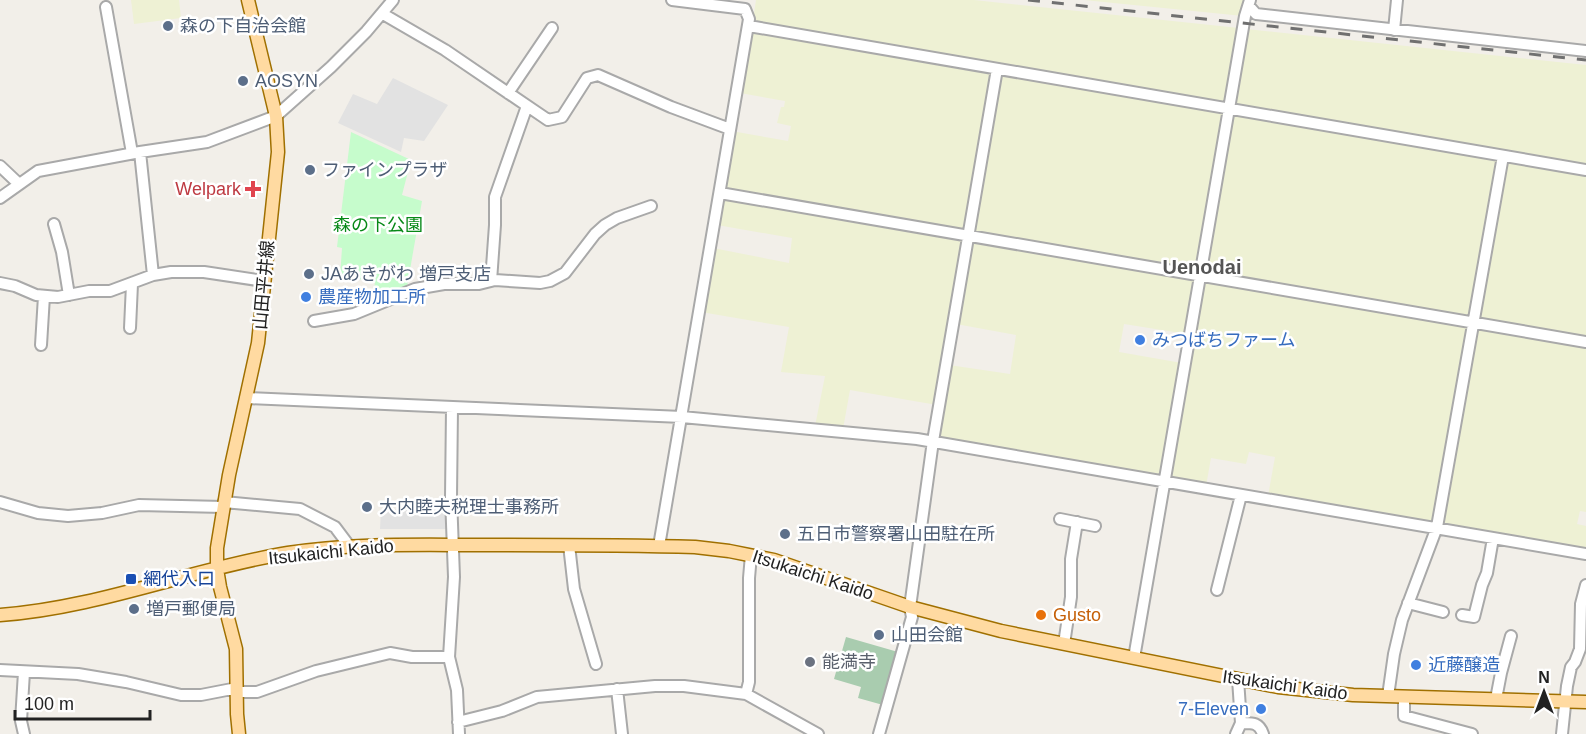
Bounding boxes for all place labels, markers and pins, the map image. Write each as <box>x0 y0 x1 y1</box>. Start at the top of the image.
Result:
place label: 森の下自治会館 <box>180 16 306 36</box>
marker: 森の下自治会館 <box>161 19 175 33</box>
place label: AOSYN <box>255 71 318 91</box>
marker: AOSYN <box>236 74 250 88</box>
place label: ファインプラザ <box>322 160 447 180</box>
marker: ファインプラザ <box>303 163 317 177</box>
place label: Welpark <box>175 179 242 199</box>
marker: Welpark <box>246 182 260 196</box>
place label: JAあきがわ 増戸支店 <box>321 264 491 284</box>
marker: JAあきがわ 増戸支店 <box>302 267 316 281</box>
place label: 農産物加工所 <box>318 287 426 307</box>
marker: 農産物加工所 <box>299 290 313 304</box>
place label: みつばちファーム <box>1152 330 1295 350</box>
marker: みつばちファーム <box>1133 333 1147 347</box>
place label: 大内睦夫税理士事務所 <box>379 497 559 517</box>
marker: 大内睦夫税理士事務所 <box>360 500 374 514</box>
place label: 五日市警察署山田駐在所 <box>797 524 995 544</box>
marker: 五日市警察署山田駐在所 <box>778 527 792 541</box>
place label: 網代入口 <box>143 569 215 589</box>
marker: 網代入口 <box>124 572 138 586</box>
place label: 増戸郵便局 <box>146 599 236 619</box>
marker: 増戸郵便局 <box>127 602 141 616</box>
place label: Gusto <box>1053 605 1101 625</box>
marker: Gusto <box>1034 608 1048 622</box>
place label: 山田会館 <box>891 625 963 645</box>
marker: 山田会館 <box>872 628 886 642</box>
place label: 能満寺 <box>822 652 876 672</box>
marker: 能満寺 <box>803 655 817 669</box>
place label: 近藤醸造 <box>1428 655 1500 675</box>
marker: 近藤醸造 <box>1409 658 1423 672</box>
place label: 7-Eleven <box>1178 699 1249 719</box>
marker: 7-Eleven <box>1254 702 1268 716</box>

